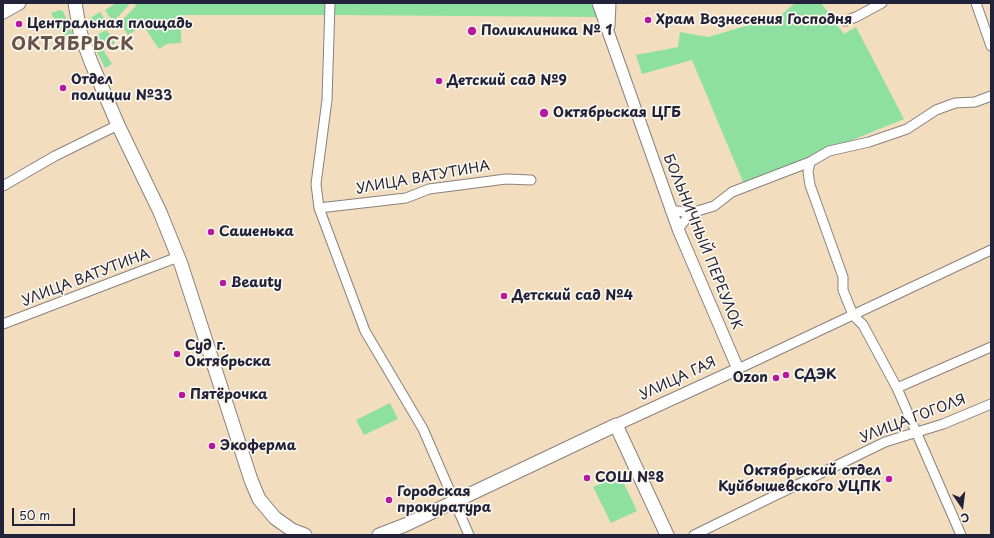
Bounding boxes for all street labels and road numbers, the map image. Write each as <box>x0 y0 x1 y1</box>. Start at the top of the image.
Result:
street label: БОЛЬНИЧНЫЙ ПЕРЕУЛОК <box>659 152 745 332</box>
street label: УЛИЦА ВАТУТИНА <box>355 158 491 198</box>
street label: УЛИЦА ВАТУТИНА <box>20 246 152 310</box>
street label: УЛИЦА ГАЯ <box>637 354 719 404</box>
street label: УЛИЦА ГОГОЛЯ <box>858 391 968 447</box>

